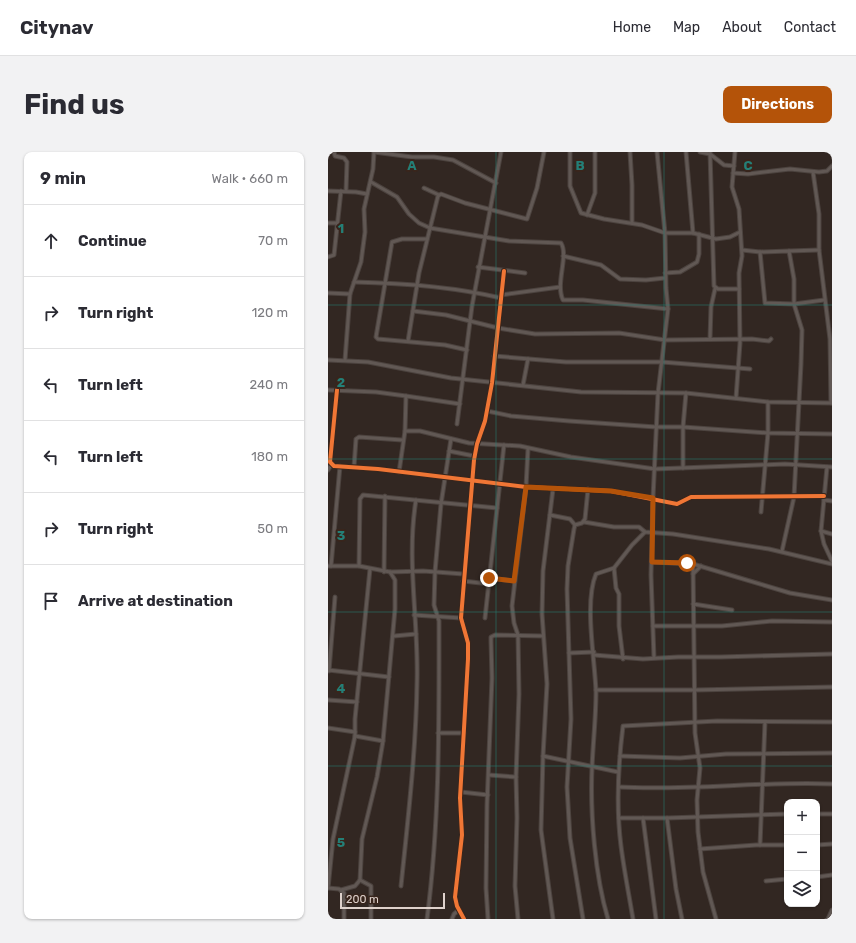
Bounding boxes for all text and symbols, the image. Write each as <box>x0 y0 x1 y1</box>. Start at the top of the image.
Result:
text: Citynav <box>20 16 93 39</box>
text: Home <box>613 19 651 36</box>
text: Map <box>673 19 700 36</box>
text: About <box>722 19 762 36</box>
text: Contact <box>784 19 836 36</box>
button: Directions <box>723 86 832 123</box>
text: Find us <box>24 88 124 121</box>
text: A <box>407 158 417 173</box>
text: B <box>575 158 585 173</box>
text: C <box>743 158 753 173</box>
text: 9 min <box>40 168 86 188</box>
text: Walk · 660 m <box>212 171 288 186</box>
text: 1 <box>338 221 344 236</box>
icon: ahead <box>40 230 62 252</box>
text: Continue <box>78 232 147 250</box>
text: 70 m <box>258 233 288 248</box>
icon: right <box>40 302 62 324</box>
text: Turn right <box>78 304 153 322</box>
text: 120 m <box>252 305 288 320</box>
icon: left <box>40 374 62 396</box>
text: 2 <box>337 375 345 390</box>
text: Turn left <box>78 376 143 394</box>
text: 240 m <box>249 377 288 392</box>
icon: left <box>40 446 62 468</box>
text: Turn left <box>78 448 143 466</box>
text: 180 m <box>251 449 288 464</box>
icon: right <box>40 518 62 540</box>
text: Turn right <box>78 520 153 538</box>
text: 50 m <box>257 521 288 536</box>
text: 3 <box>337 528 346 543</box>
route start <box>678 554 696 572</box>
route end <box>480 569 498 587</box>
icon: arrive <box>40 590 62 612</box>
text: Arrive at destination <box>78 592 233 610</box>
text: 4 <box>337 681 346 696</box>
map controls <box>784 799 820 907</box>
button: + <box>784 799 820 835</box>
text: 5 <box>337 835 345 850</box>
button: − <box>784 835 820 871</box>
button: layers <box>784 871 820 907</box>
scale bar <box>340 891 445 910</box>
text: 200 m <box>346 893 379 906</box>

